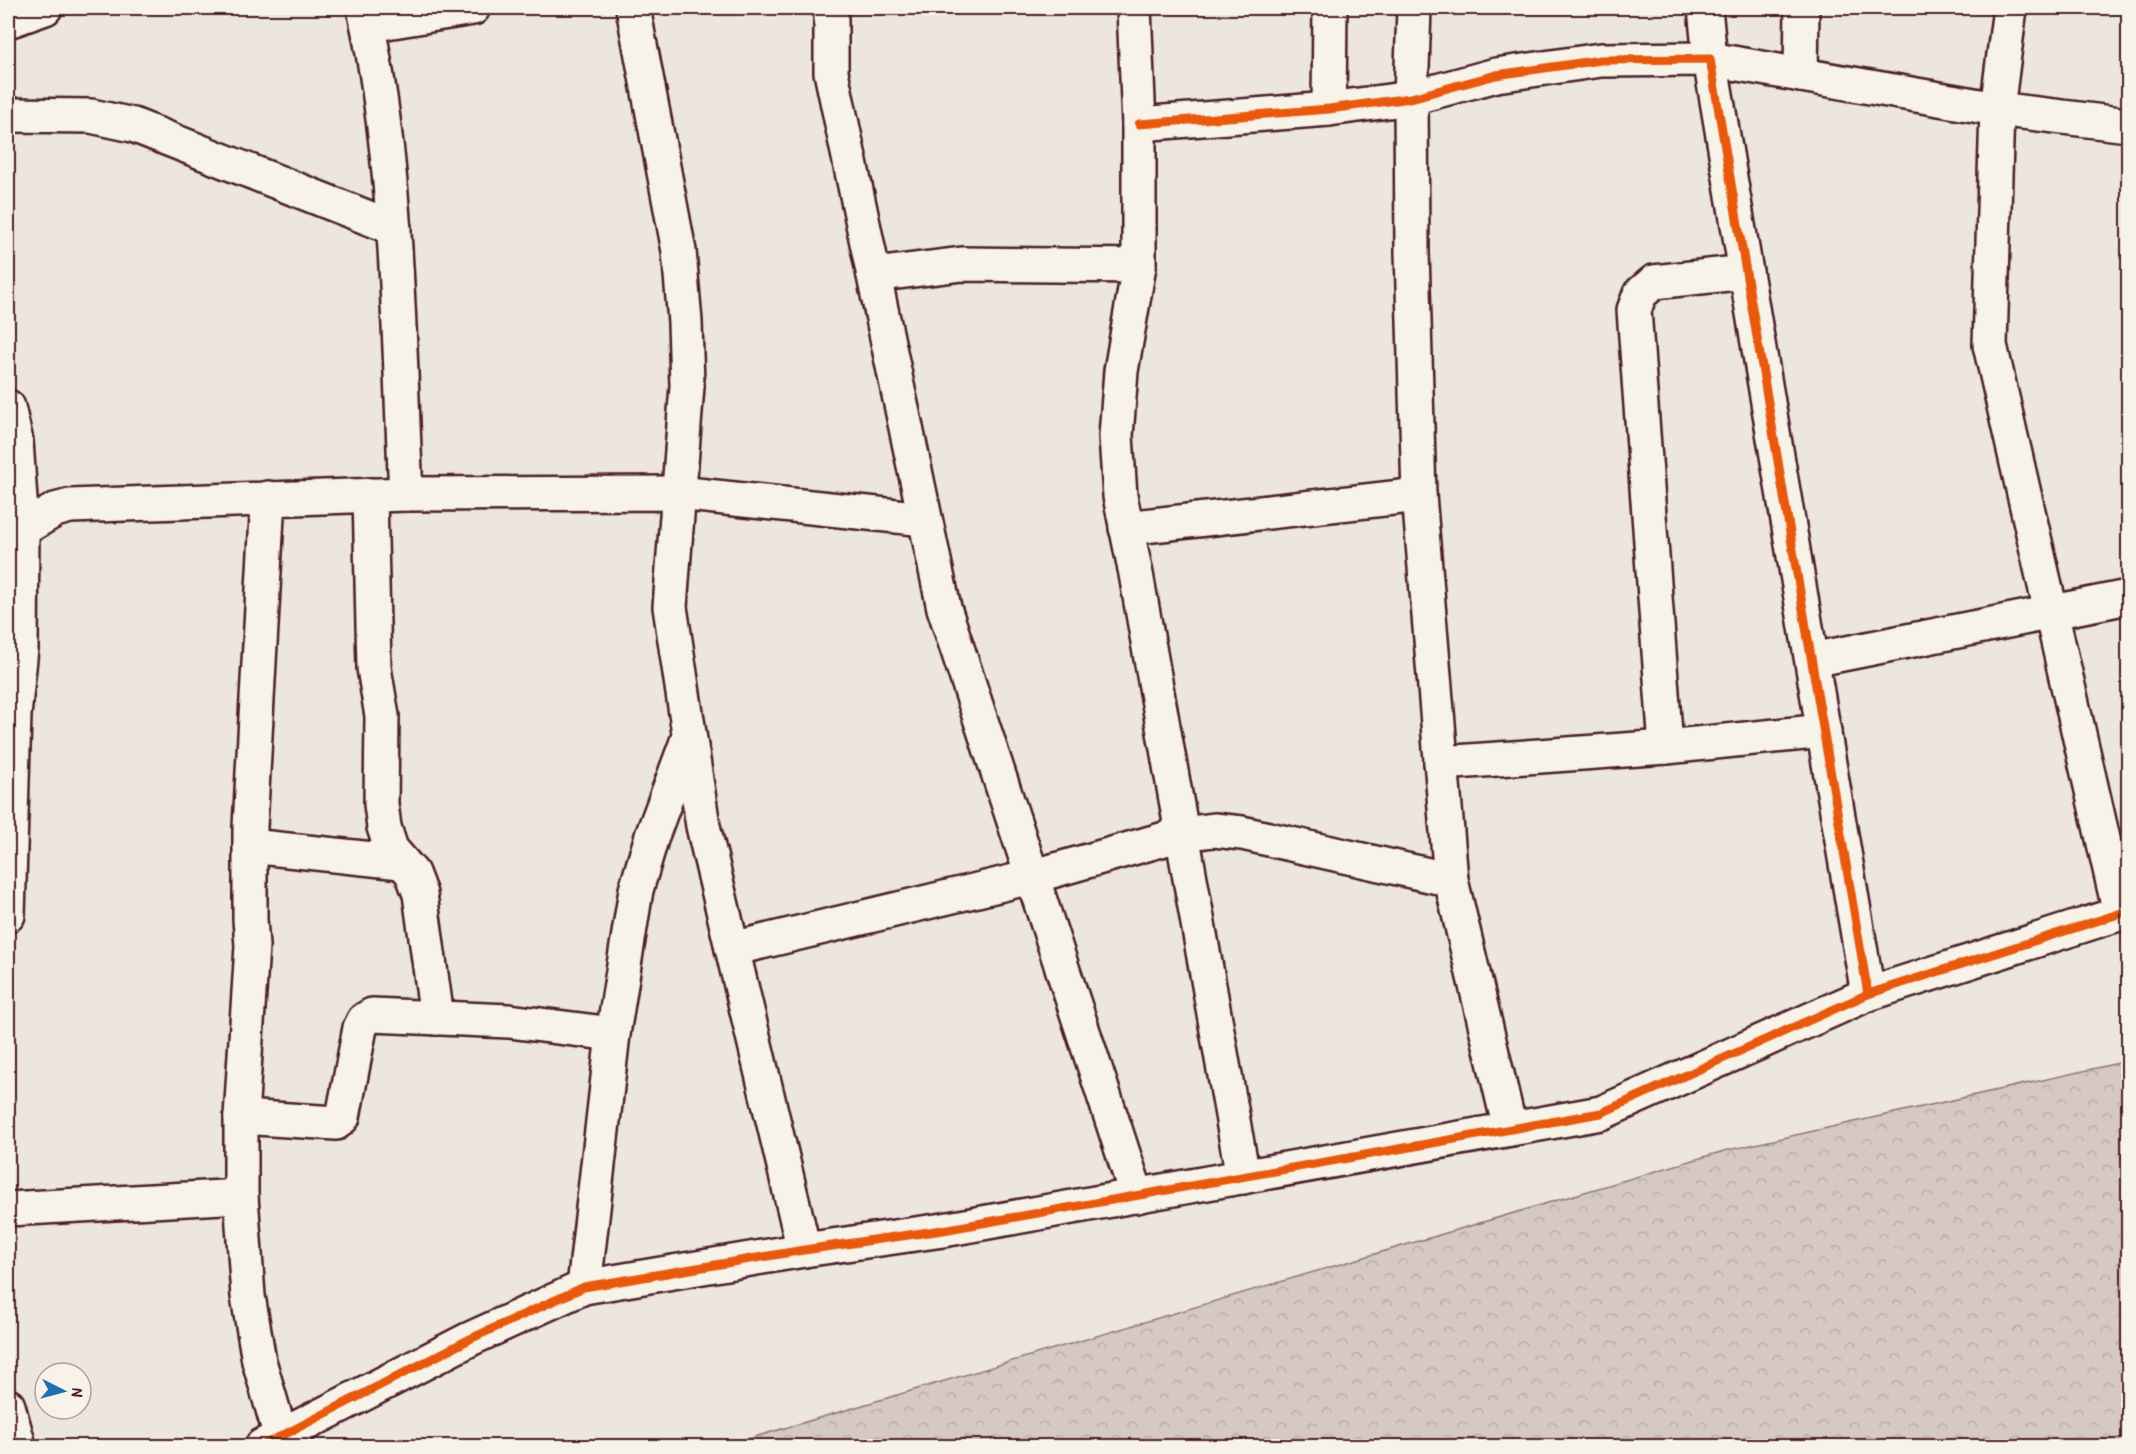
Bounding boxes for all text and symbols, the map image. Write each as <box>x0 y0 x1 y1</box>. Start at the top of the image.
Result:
north arrow <box>33 1361 93 1421</box>
text: N <box>66 1387 89 1398</box>

